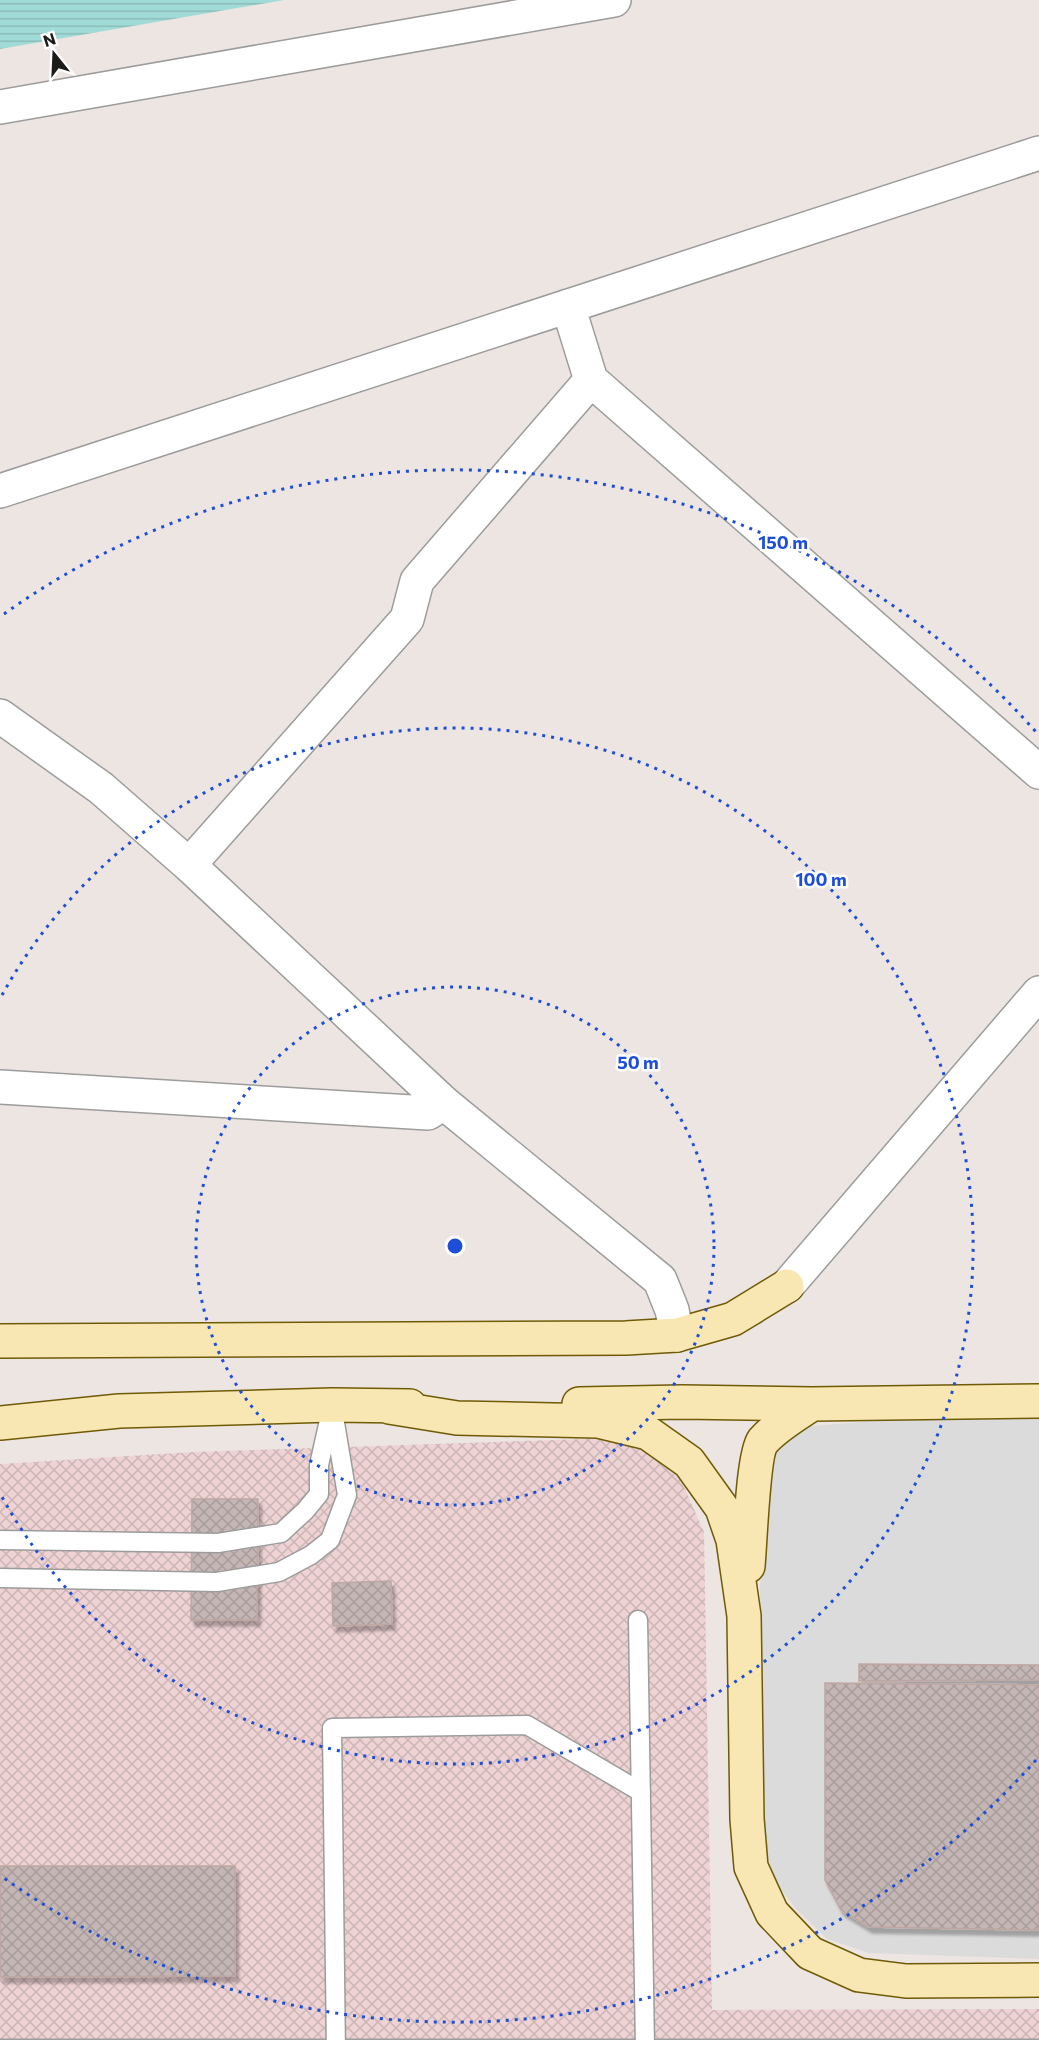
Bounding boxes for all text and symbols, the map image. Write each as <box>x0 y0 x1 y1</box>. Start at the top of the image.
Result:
north arrow <box>24 24 84 84</box>
text: N <box>41 28 58 50</box>
text: 150 m <box>758 531 808 553</box>
text: 100 m <box>795 868 847 890</box>
text: 50 m <box>617 1051 659 1073</box>
centre of rings <box>445 1236 465 1256</box>

